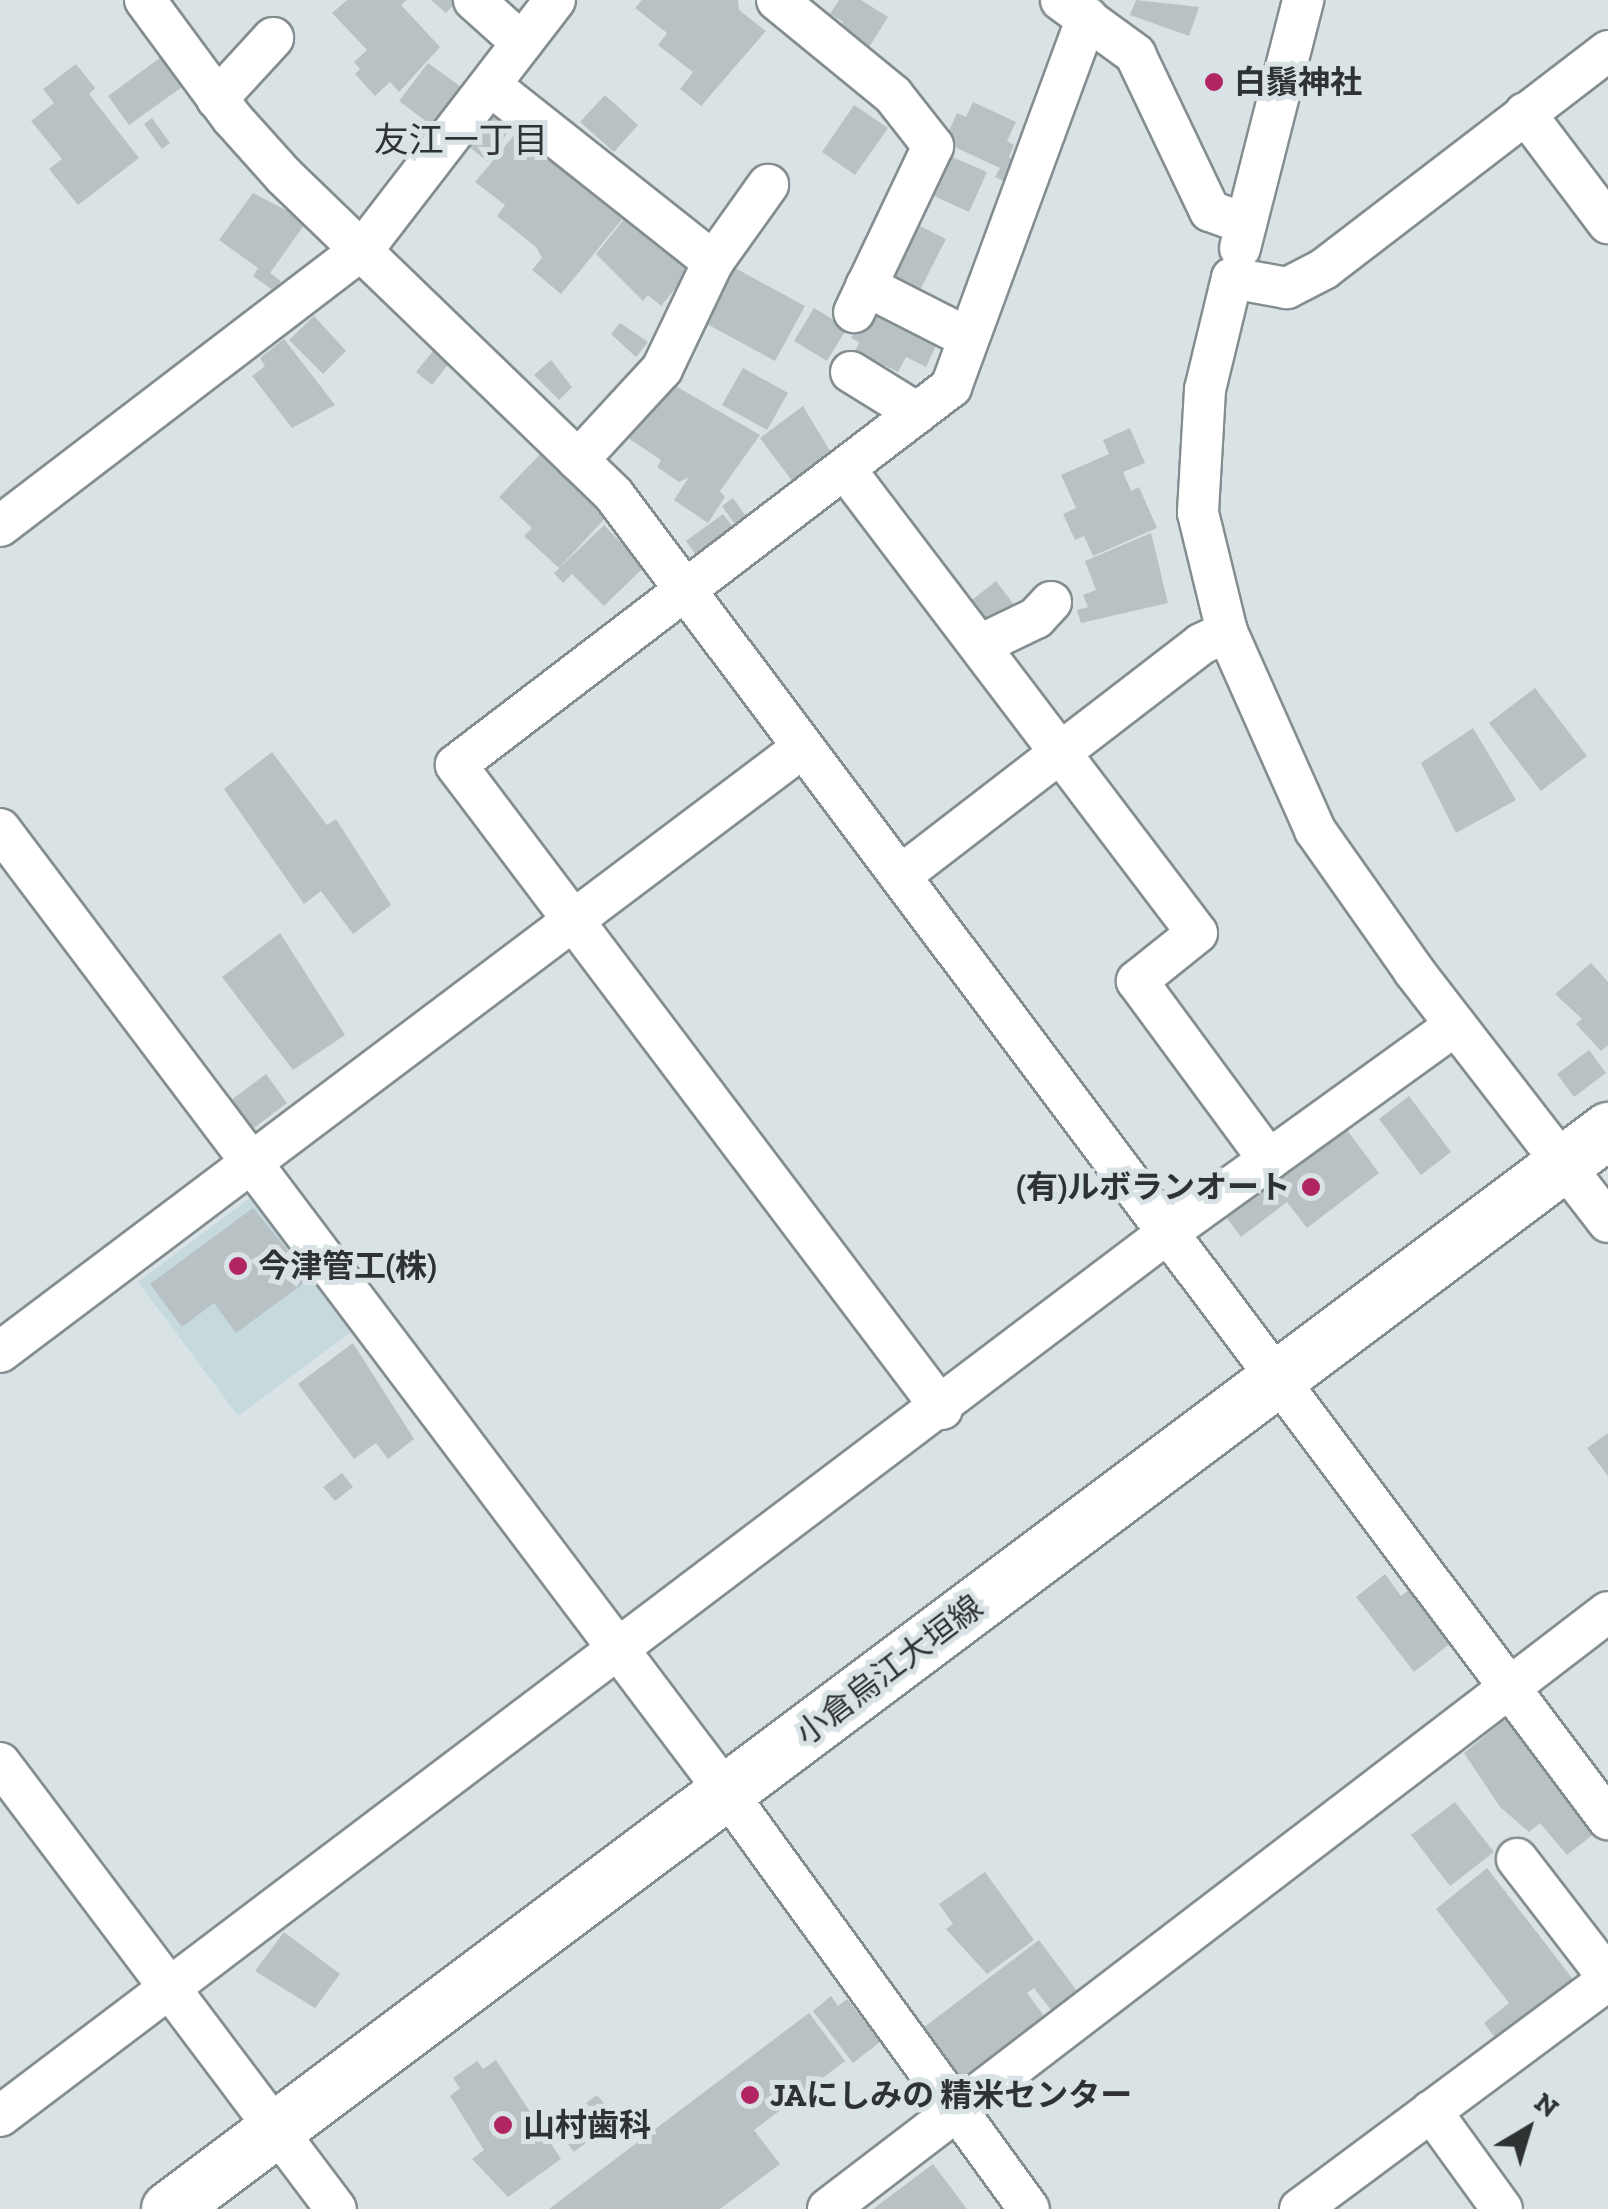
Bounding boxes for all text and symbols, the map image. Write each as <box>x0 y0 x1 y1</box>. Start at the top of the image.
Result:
place label: 白鬚神社 <box>1234 63 1362 101</box>
marker: 白鬚神社 <box>1203 71 1225 93</box>
district label: 友江一丁目 <box>374 119 548 161</box>
place label: (有)ルボランオート <box>1017 1168 1291 1206</box>
marker: (有)ルボランオート <box>1300 1176 1322 1198</box>
place label: 今津管工(株) <box>258 1247 436 1285</box>
marker: 今津管工(株) <box>227 1255 249 1277</box>
street label: 小倉烏江大垣線 <box>788 1587 990 1753</box>
place label: JAにしみの 精米センター <box>770 2076 1132 2114</box>
north arrow <box>1478 2079 1578 2179</box>
marker: JAにしみの 精米センター <box>739 2084 761 2106</box>
text: N <box>1528 2085 1565 2125</box>
place label: 山村歯科 <box>523 2106 651 2144</box>
marker: 山村歯科 <box>492 2114 514 2136</box>

